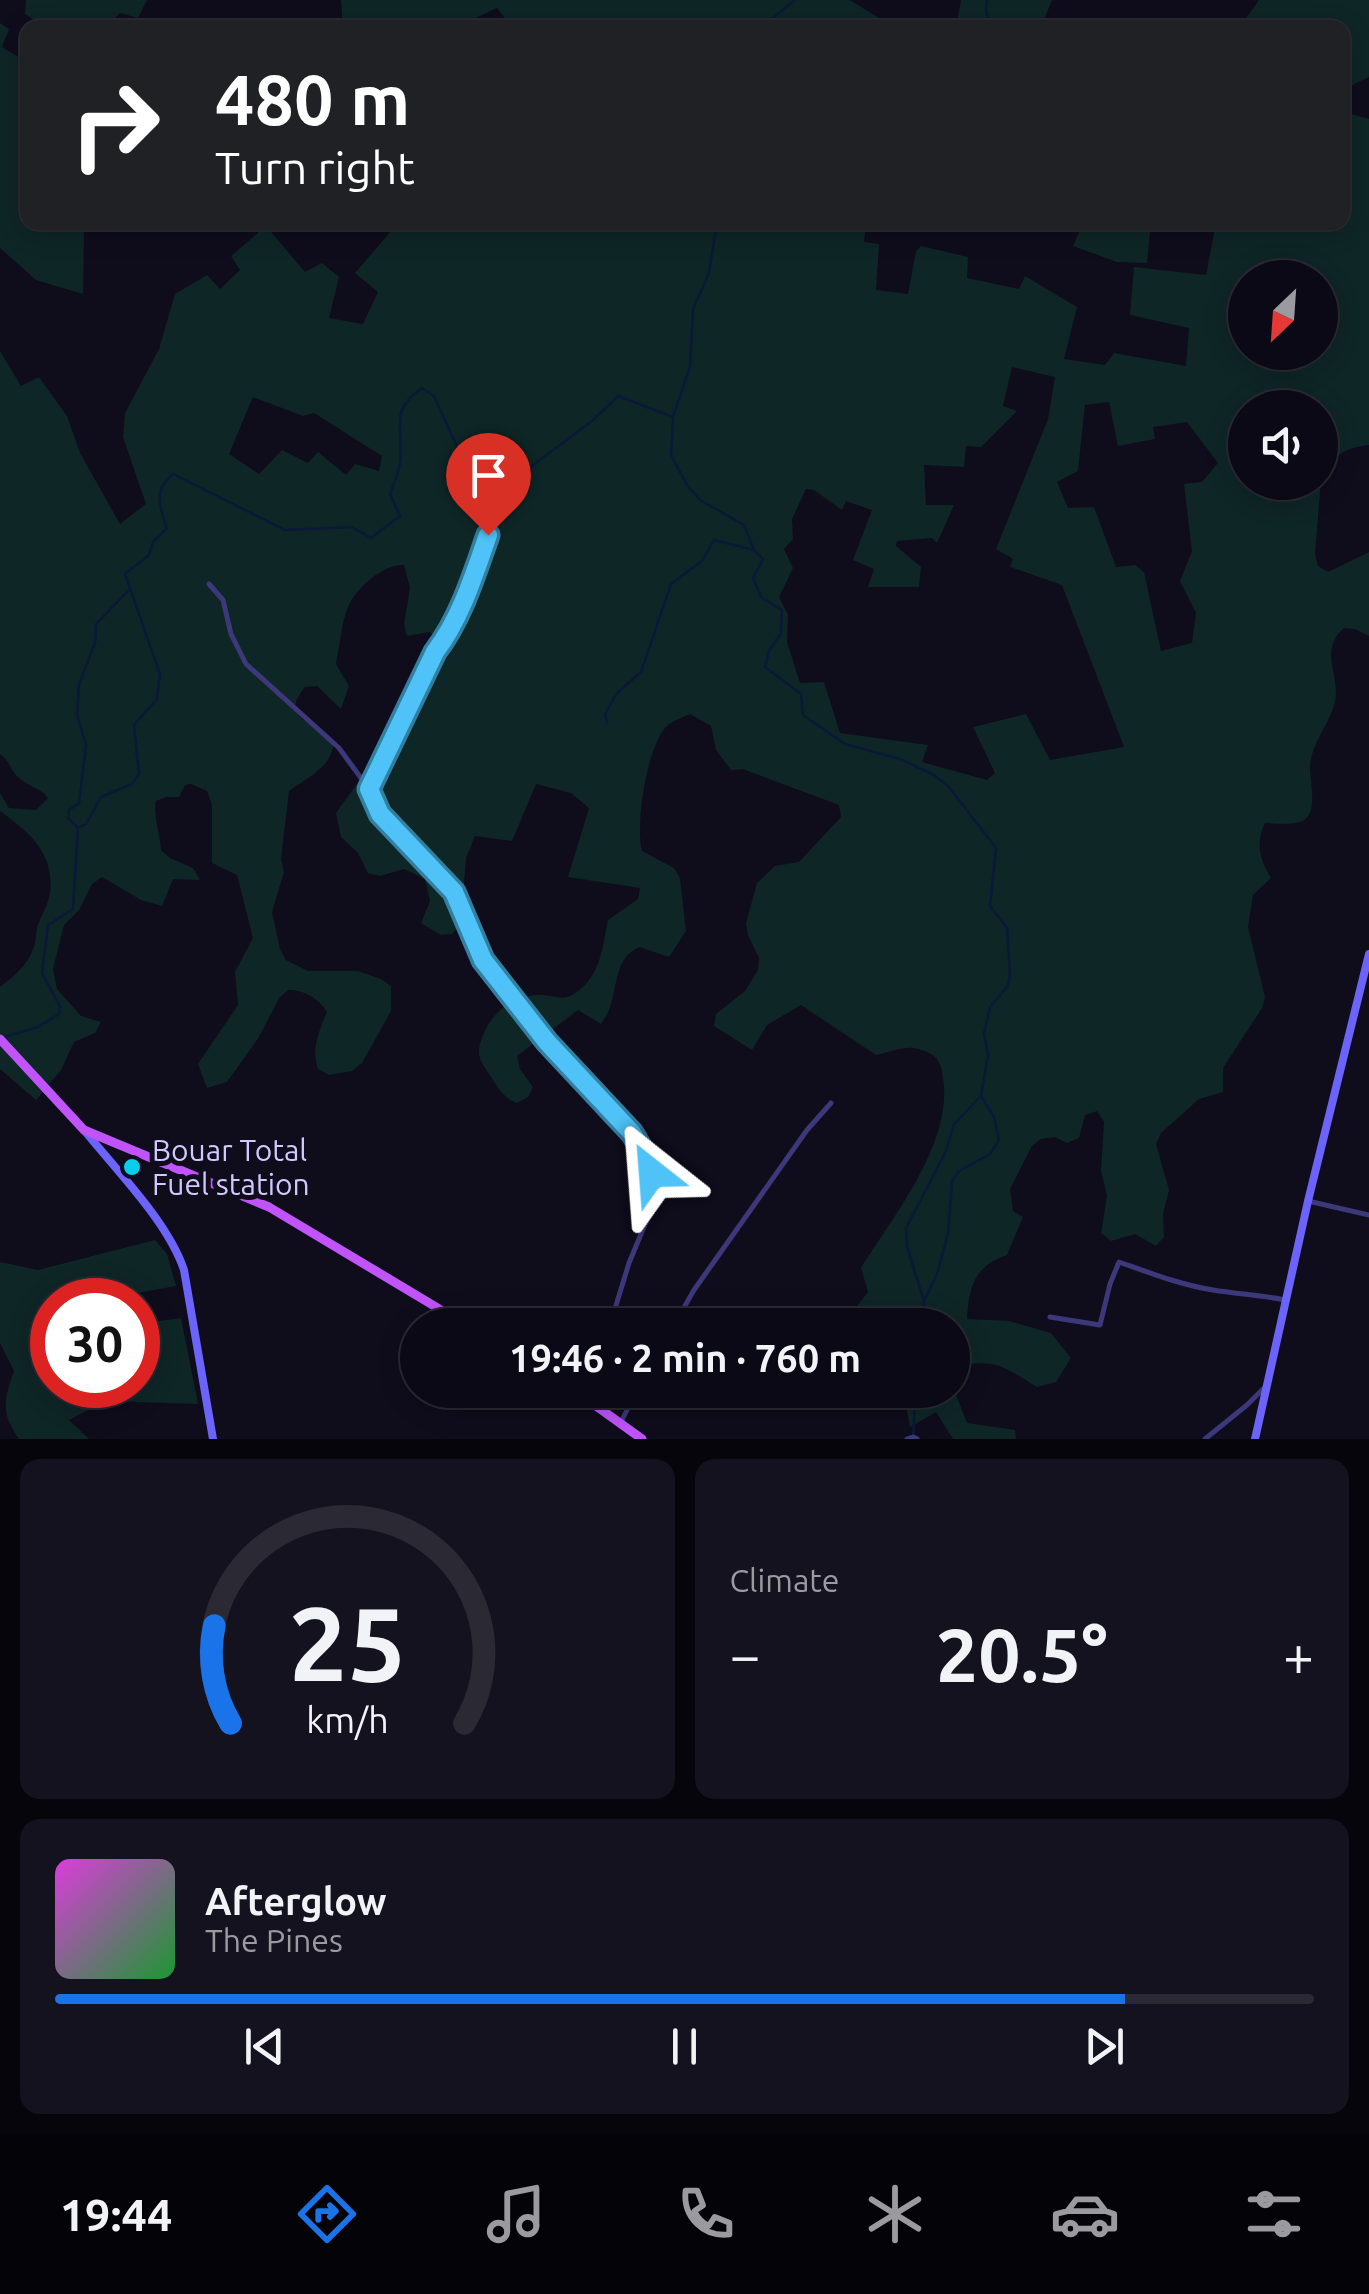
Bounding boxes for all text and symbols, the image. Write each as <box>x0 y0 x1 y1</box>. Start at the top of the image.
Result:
icon: right <box>50 60 180 190</box>
text: 480 m <box>215 60 410 138</box>
text: Turn right <box>215 142 415 193</box>
north arrow <box>1228 260 1338 370</box>
map controls <box>1228 260 1338 500</box>
button: sound <box>1228 390 1338 500</box>
pin <box>446 433 531 536</box>
icon: arrive <box>461 448 516 503</box>
position arrow <box>600 1121 704 1225</box>
place label: Bouar Total Fuel station <box>152 1133 310 1201</box>
marker: Bouar Total Fuel station <box>121 1156 143 1178</box>
speed limit sign: 30 <box>30 1278 160 1408</box>
text: 19:46 · 2 min · 760 m <box>509 1337 861 1379</box>
text: Climate <box>730 1562 840 1598</box>
text: 25 <box>289 1584 406 1701</box>
text: 20.5° <box>936 1612 1108 1696</box>
text: − <box>730 1624 761 1685</box>
text: + <box>1283 1624 1314 1685</box>
text: km/h <box>306 1700 389 1740</box>
text: Afterglow <box>205 1880 387 1922</box>
text: The Pines <box>205 1922 343 1958</box>
icon: previous <box>237 2019 292 2074</box>
icon: pause <box>657 2019 712 2074</box>
icon: next <box>1077 2019 1132 2074</box>
icon: directions <box>292 2179 362 2249</box>
icon: music <box>481 2179 551 2249</box>
icon: phone <box>671 2179 741 2249</box>
icon: climate <box>860 2179 930 2249</box>
icon: car <box>1050 2179 1120 2249</box>
icon: filters <box>1239 2179 1309 2249</box>
text: 19:44 <box>60 2189 172 2240</box>

